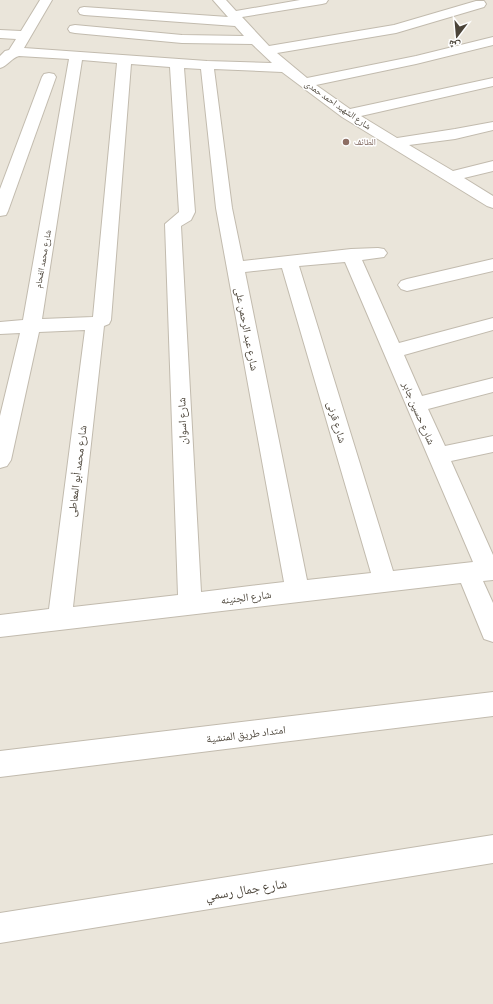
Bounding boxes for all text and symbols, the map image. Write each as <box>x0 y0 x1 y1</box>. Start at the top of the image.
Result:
north arrow <box>437 16 477 56</box>
text: ش <box>446 36 462 54</box>
street label: شارع الشهيد احمد حمدى <box>302 78 374 133</box>
place label: الطائف <box>354 136 376 149</box>
marker: الطائف <box>341 137 351 147</box>
street label: شارع محمد الفحام <box>32 229 55 289</box>
street label: شارع عبد الرحمن على <box>231 286 262 372</box>
street label: شارع حسين جابر <box>398 378 439 447</box>
street label: شارع اسوان <box>174 397 191 445</box>
street label: شارع قرنى <box>323 400 350 445</box>
street label: شارع محمد أبو المعاطى <box>64 424 91 518</box>
street label: شارع الجنينه <box>220 587 272 608</box>
street label: امتداد طريق المنشية <box>206 722 287 747</box>
street label: شارع جمال رسمي <box>204 875 288 907</box>

